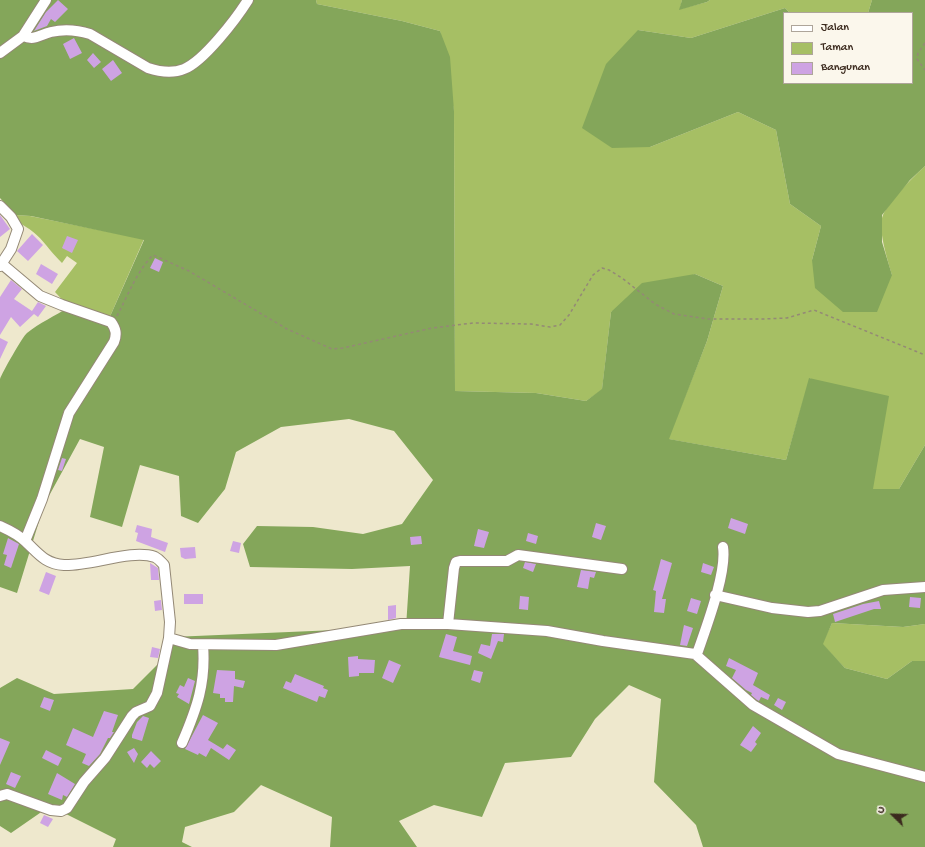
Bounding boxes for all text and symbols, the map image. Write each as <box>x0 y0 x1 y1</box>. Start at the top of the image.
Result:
legend <box>783 12 913 84</box>
text: Jalan <box>821 21 849 35</box>
text: Taman <box>821 41 853 55</box>
text: Bangunan <box>821 61 870 75</box>
north arrow <box>873 795 913 835</box>
text: U <box>875 805 889 816</box>

